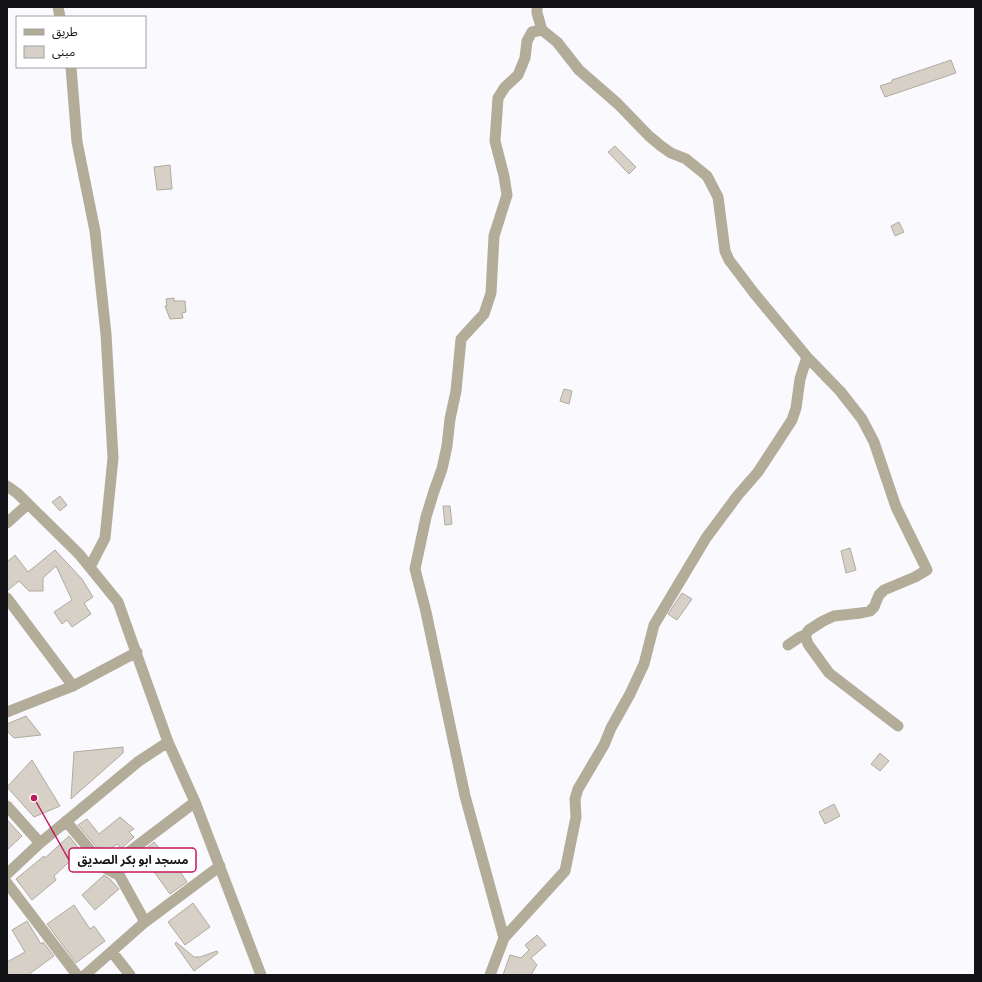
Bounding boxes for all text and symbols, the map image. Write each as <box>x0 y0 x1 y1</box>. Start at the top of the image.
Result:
legend <box>16 16 146 68</box>
text: طريق <box>52 24 78 40</box>
text: مبنى <box>52 44 75 60</box>
callout: مسجد ابو بكر الصديق <box>69 848 196 872</box>
text: مسجد ابو بكر الصديق <box>77 852 189 868</box>

